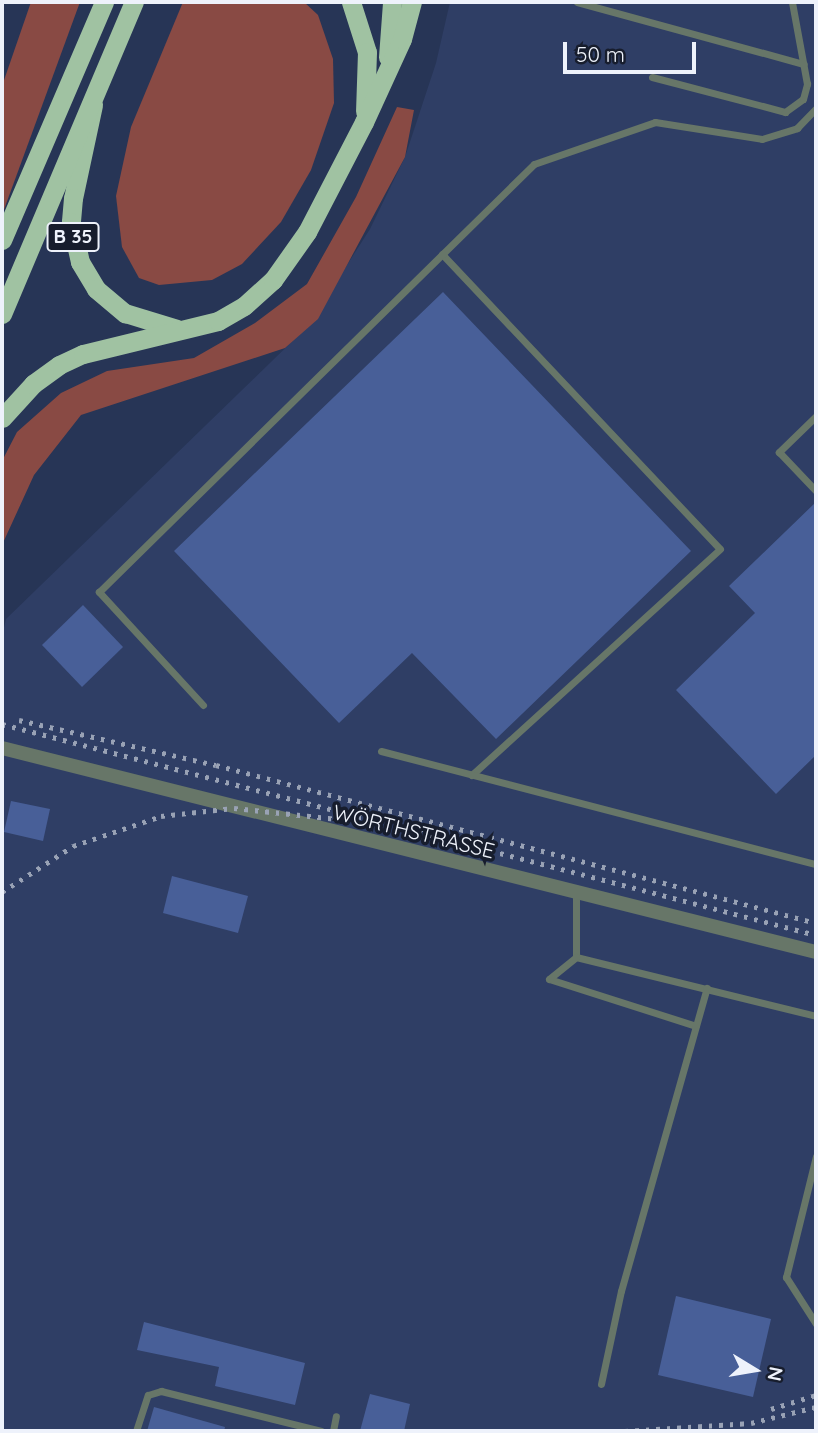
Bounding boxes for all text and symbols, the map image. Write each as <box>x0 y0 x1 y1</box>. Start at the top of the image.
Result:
scale bar <box>566 28 699 72</box>
text: 50 m <box>576 41 625 67</box>
road number: B 35 <box>45 221 101 252</box>
street label: WÖRTHSTRASSE <box>331 799 497 863</box>
north arrow <box>720 1335 790 1405</box>
text: N <box>763 1365 789 1383</box>

